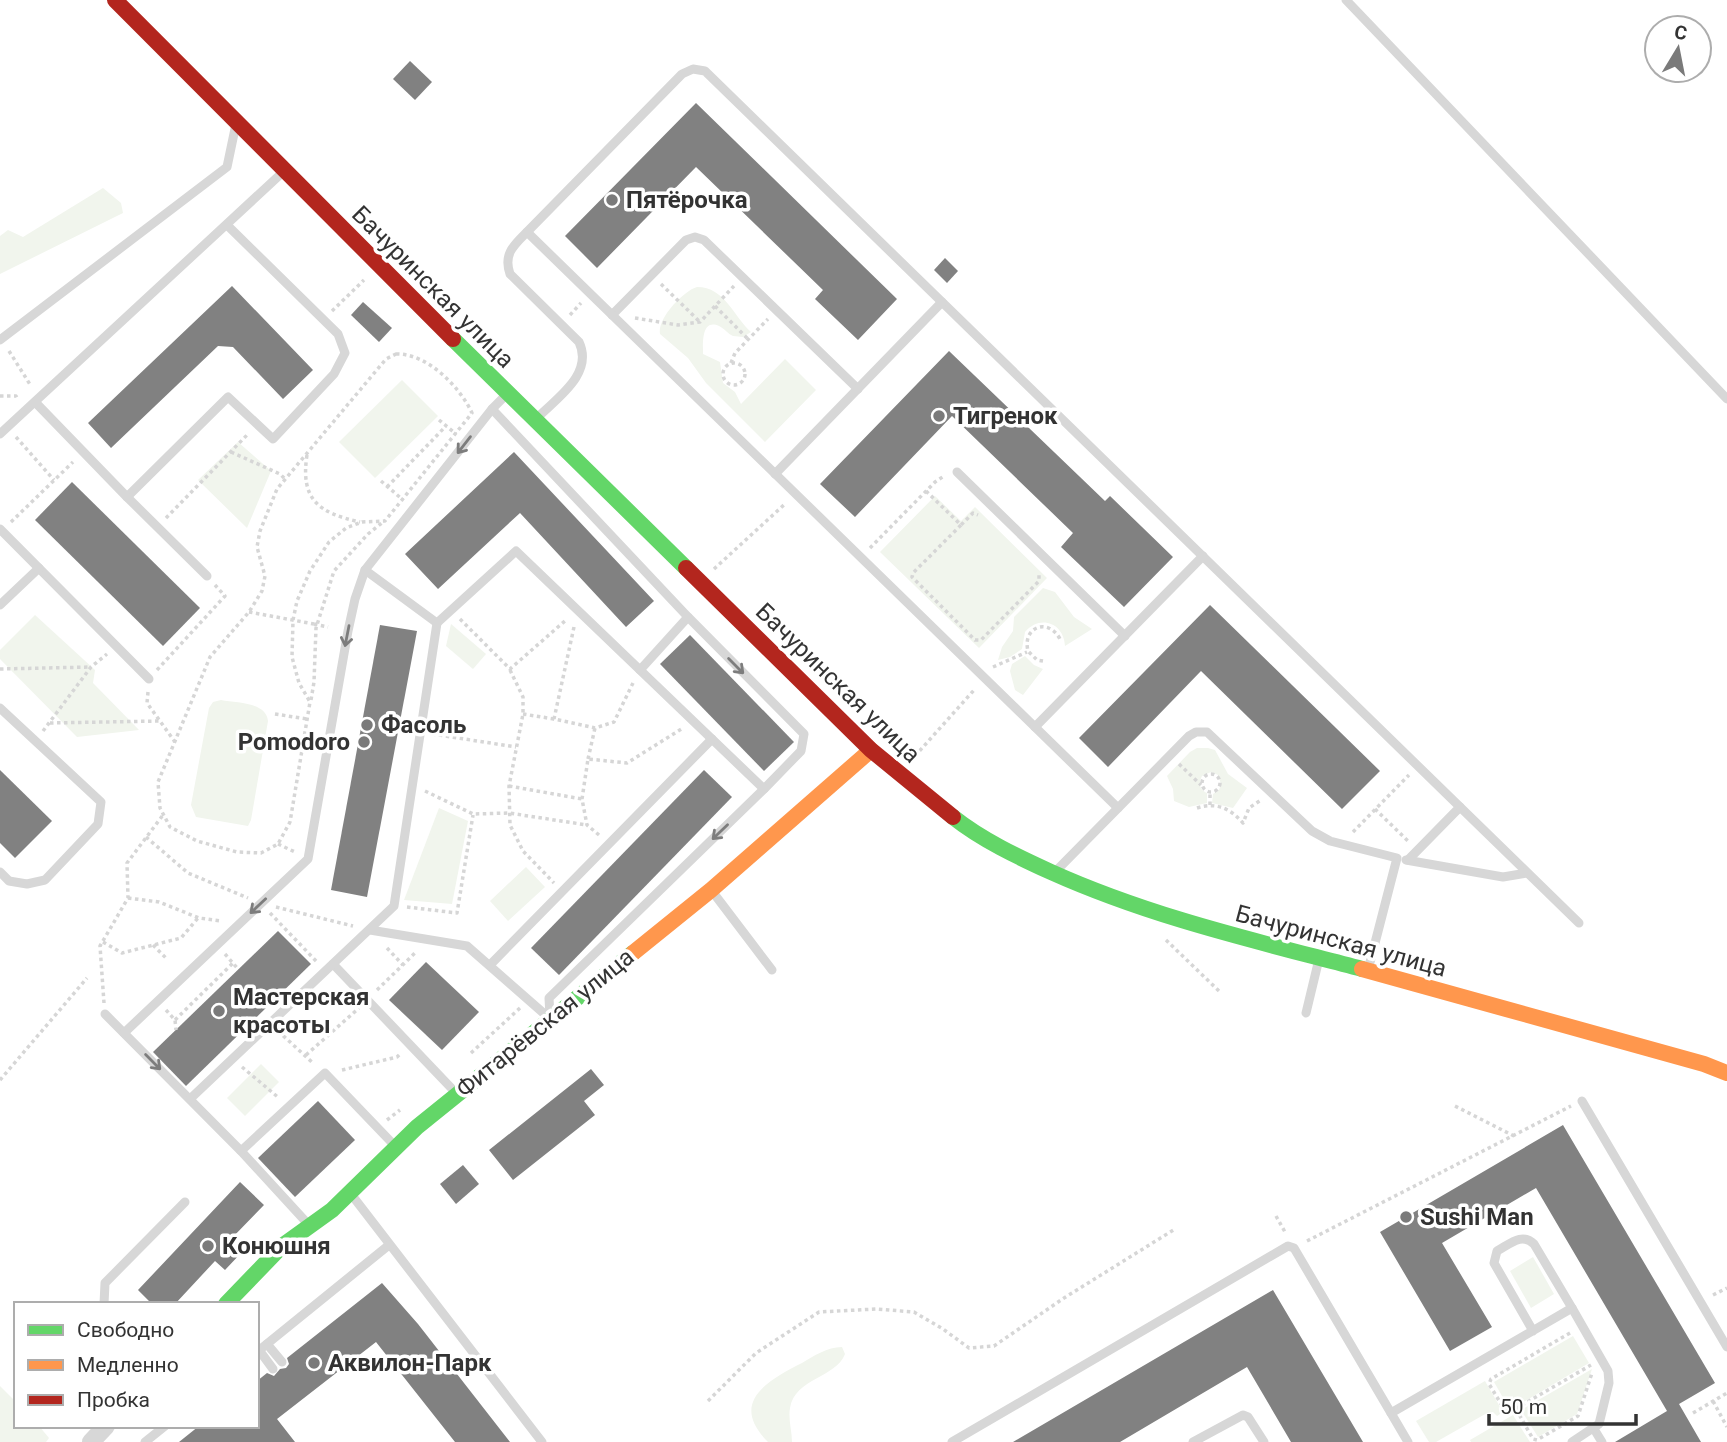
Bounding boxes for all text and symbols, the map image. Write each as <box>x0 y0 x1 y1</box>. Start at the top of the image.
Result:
north arrow <box>1643 14 1713 84</box>
text: С <box>1673 20 1689 45</box>
place label: Пятёрочка <box>626 186 748 214</box>
marker: Пятёрочка <box>604 192 620 208</box>
street label: Бачуринская улица <box>346 200 520 374</box>
place label: Тигренок <box>953 402 1058 430</box>
marker: Тигренок <box>931 408 947 424</box>
one-way arrow <box>456 435 471 453</box>
street label: Бачуринская улица <box>750 597 926 769</box>
one-way arrow <box>340 624 354 647</box>
one-way arrow <box>727 657 744 674</box>
place label: Фасоль <box>381 711 466 739</box>
marker: Фасоль <box>359 717 375 733</box>
place label: Pomodoro <box>238 728 350 756</box>
marker: Pomodoro <box>356 734 372 750</box>
one-way arrow <box>712 824 729 841</box>
one-way arrow <box>249 898 267 914</box>
street label: Бачуринская улица <box>1232 899 1450 983</box>
street label: Фитарёвская улица <box>451 943 639 1103</box>
place label: Мастерская красоты <box>233 983 370 1039</box>
marker: Мастерская красоты <box>211 1003 227 1019</box>
one-way arrow <box>145 1054 162 1071</box>
place label: Sushi Man <box>1420 1203 1534 1231</box>
marker: Sushi Man <box>1398 1209 1414 1225</box>
place label: Конюшня <box>222 1232 331 1260</box>
marker: Конюшня <box>200 1238 216 1254</box>
legend <box>14 1302 259 1428</box>
text: Свободно <box>77 1318 174 1342</box>
place label: Аквилон-Парк <box>328 1349 492 1377</box>
text: Медленно <box>77 1353 179 1377</box>
marker: Аквилон-Парк <box>306 1355 322 1371</box>
scale bar <box>1489 1382 1636 1426</box>
text: Пробка <box>77 1388 150 1412</box>
text: 50 m <box>1500 1395 1547 1419</box>

